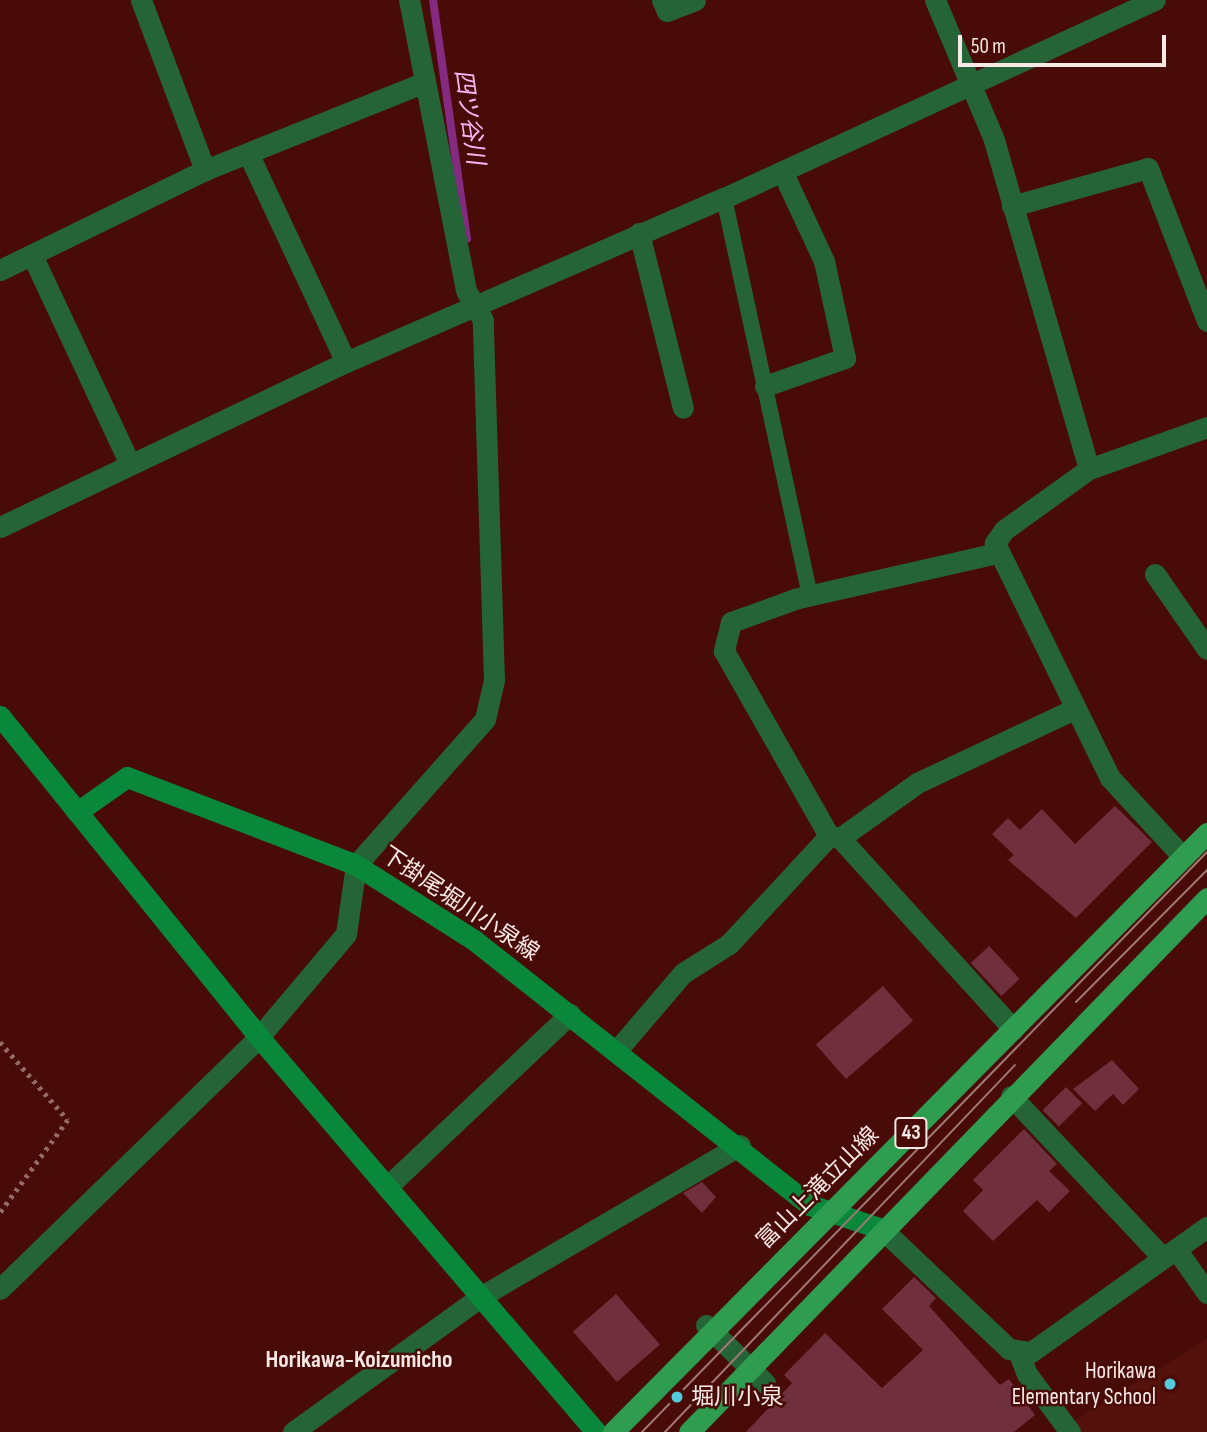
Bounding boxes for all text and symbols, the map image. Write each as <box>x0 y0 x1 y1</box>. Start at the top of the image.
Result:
scale bar <box>962 21 1170 65</box>
text: 50 m <box>971 34 1006 59</box>
water label: 四ツ谷川 <box>448 67 490 167</box>
street label: 下掛尾堀川小泉線 <box>376 841 544 967</box>
road number: 43 <box>894 1116 928 1150</box>
street label: 富山上滝立山線 <box>751 1121 885 1255</box>
district label: Horikawa-Koizumicho <box>266 1346 452 1374</box>
place label: Horikawa Elementary School <box>1012 1357 1156 1411</box>
marker: Horikawa Elementary School <box>1162 1376 1178 1392</box>
place label: 堀川小泉 <box>691 1383 783 1411</box>
marker: 堀川小泉 <box>669 1389 685 1405</box>

